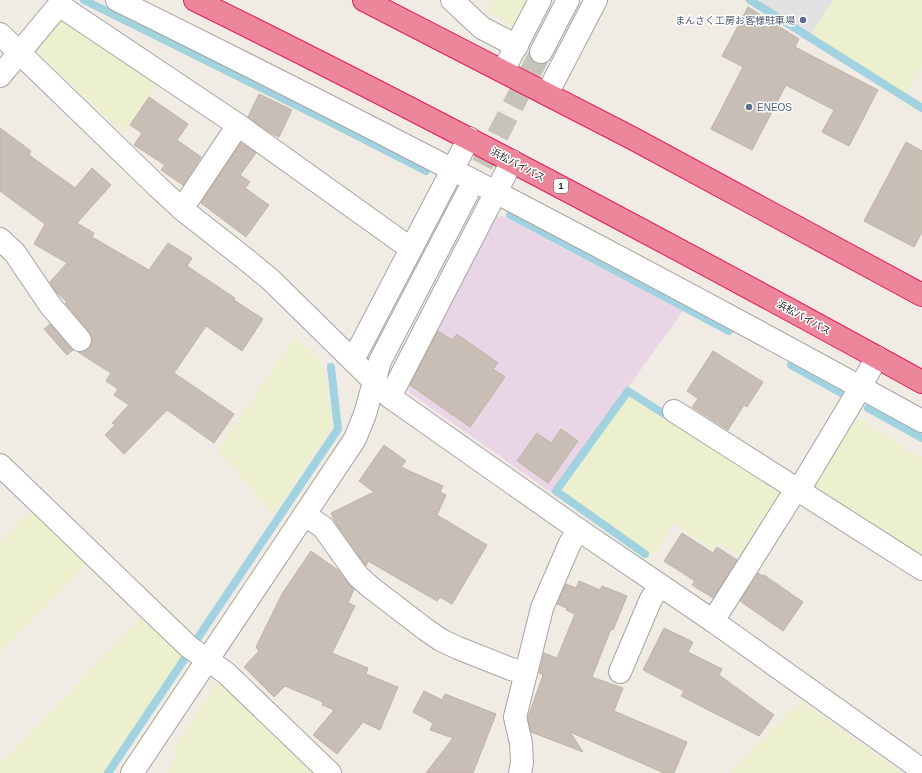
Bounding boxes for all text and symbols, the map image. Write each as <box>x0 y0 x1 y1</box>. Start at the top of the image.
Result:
place label: まんさく工房お客様駐車場 <box>675 15 795 26</box>
marker: まんさく工房お客様駐車場 <box>798 15 808 25</box>
marker: ENEOS <box>744 102 754 112</box>
place label: ENEOS <box>757 102 792 113</box>
street label: 浜松バイパス <box>489 146 547 183</box>
road number: 1 <box>554 179 568 193</box>
street label: 浜松バイパス <box>775 298 833 337</box>

